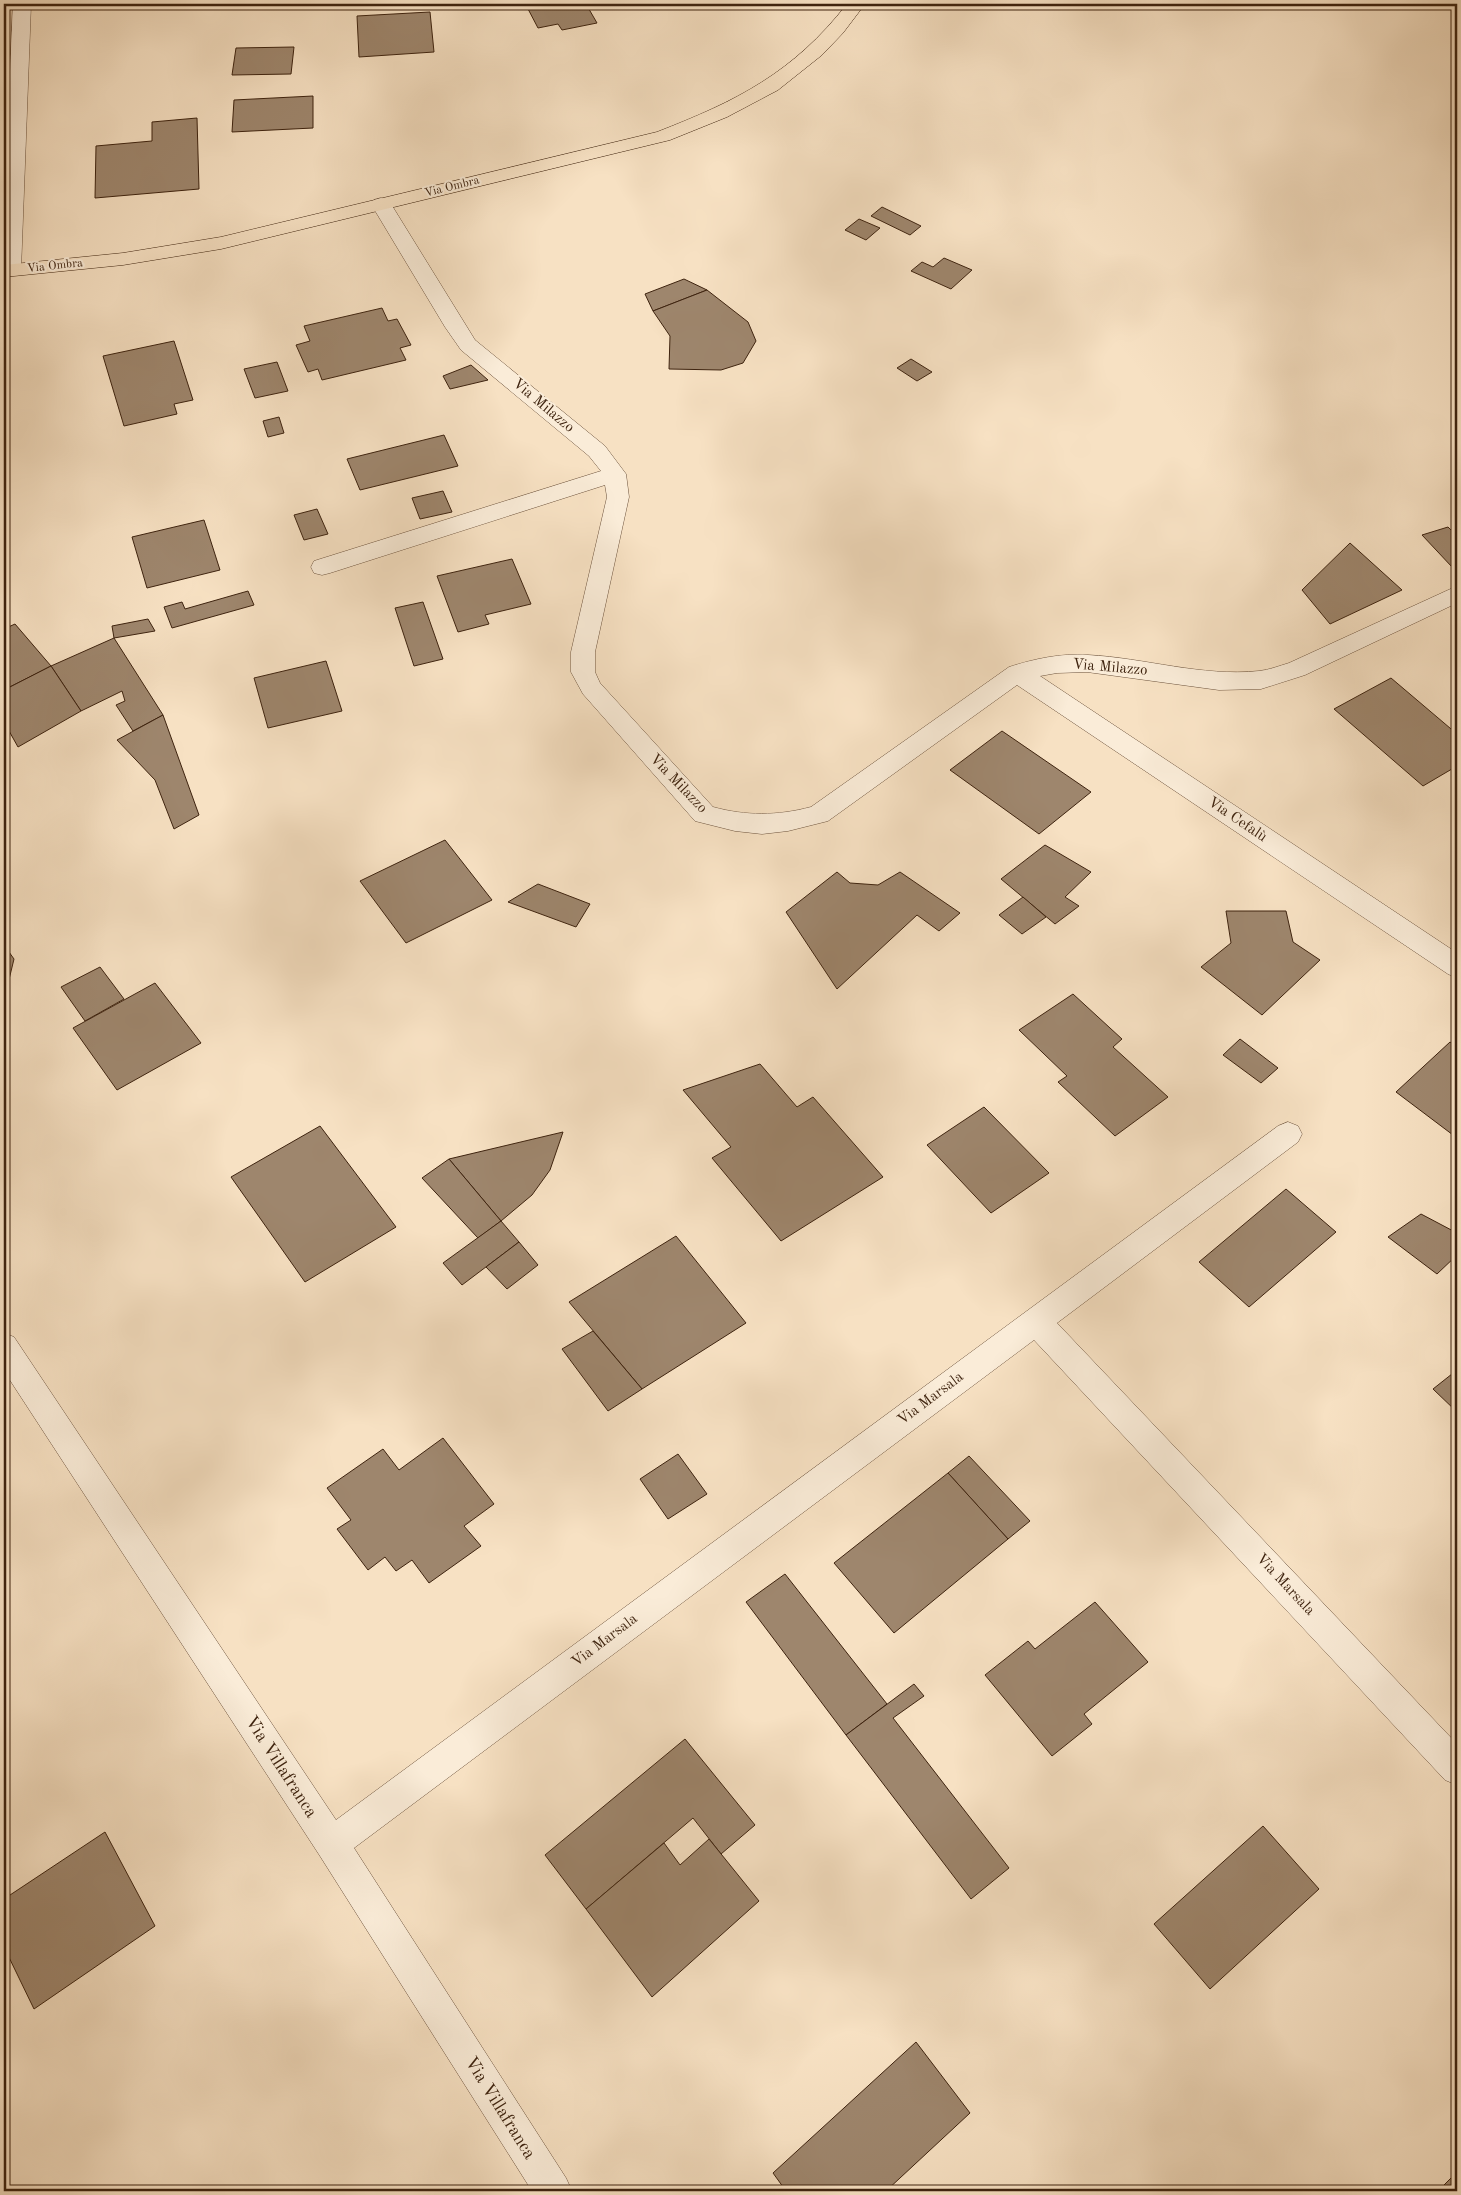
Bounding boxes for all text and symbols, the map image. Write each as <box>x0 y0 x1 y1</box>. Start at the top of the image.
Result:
street label: Via Ombra <box>423 174 481 200</box>
street label: Via Ombra <box>26 257 84 275</box>
street label: Via Milazzo <box>509 376 577 436</box>
street label: Via Milazzo <box>1072 657 1148 679</box>
street label: Via Milazzo <box>646 752 710 816</box>
street label: Via Cefalù <box>1205 795 1269 845</box>
street label: Via Marsala <box>895 1369 967 1428</box>
street label: Via Marsala <box>1253 1551 1318 1619</box>
street label: Via Marsala <box>569 1611 641 1670</box>
street label: Via Villafranca <box>242 1713 321 1821</box>
street label: Via Villafranca <box>461 2054 539 2163</box>

